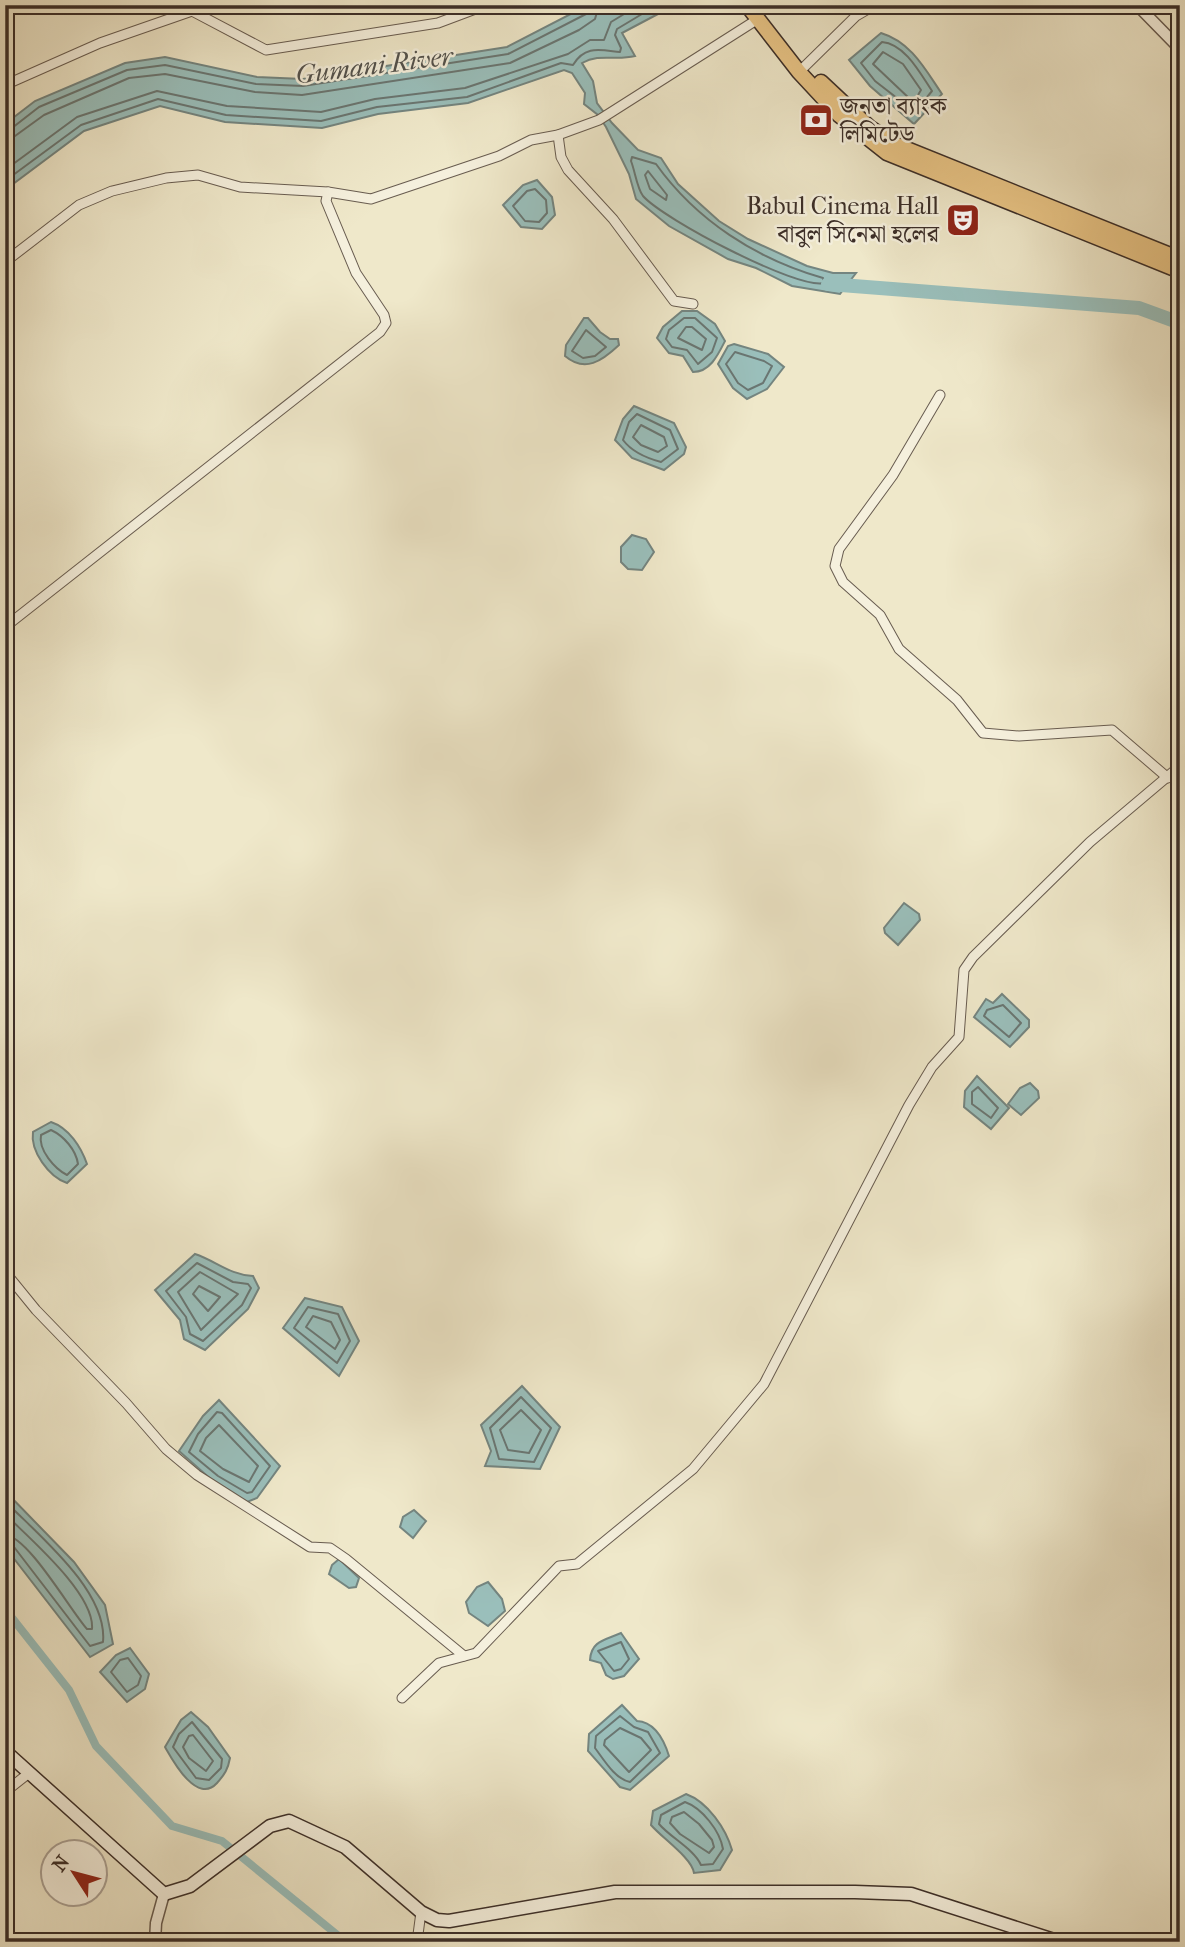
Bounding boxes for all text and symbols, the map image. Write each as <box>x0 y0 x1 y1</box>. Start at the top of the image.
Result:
water label: Gumani River <box>294 40 457 91</box>
place label: জনতা ব্যাংক লিমিটেড <box>839 92 948 148</box>
bank icon: জনতা ব্যাংক লিমিটেড <box>797 101 835 139</box>
place label: Babul Cinema Hall বাবুল সিনেমা হলের <box>746 192 940 248</box>
theatre icon: Babul Cinema Hall বাবুল সিনেমা হলের <box>944 201 982 239</box>
north arrow <box>38 1839 108 1909</box>
text: N <box>48 1851 75 1876</box>

